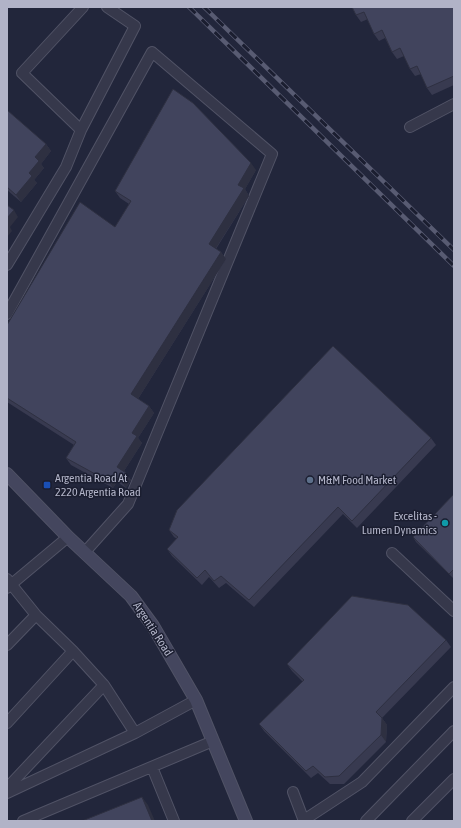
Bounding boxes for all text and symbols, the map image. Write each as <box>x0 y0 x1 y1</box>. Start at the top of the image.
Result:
place label: Argentia Road At 2220 Argentia Road <box>55 471 141 499</box>
place label: M&M Food Market <box>318 473 397 487</box>
marker: M&M Food Market <box>305 475 315 485</box>
marker: Argentia Road At 2220 Argentia Road <box>42 480 52 490</box>
place label: Excelitas - Lumen Dynamics <box>362 509 437 537</box>
marker: Excelitas - Lumen Dynamics <box>440 518 450 528</box>
street label: Argentia Road <box>130 599 176 659</box>

